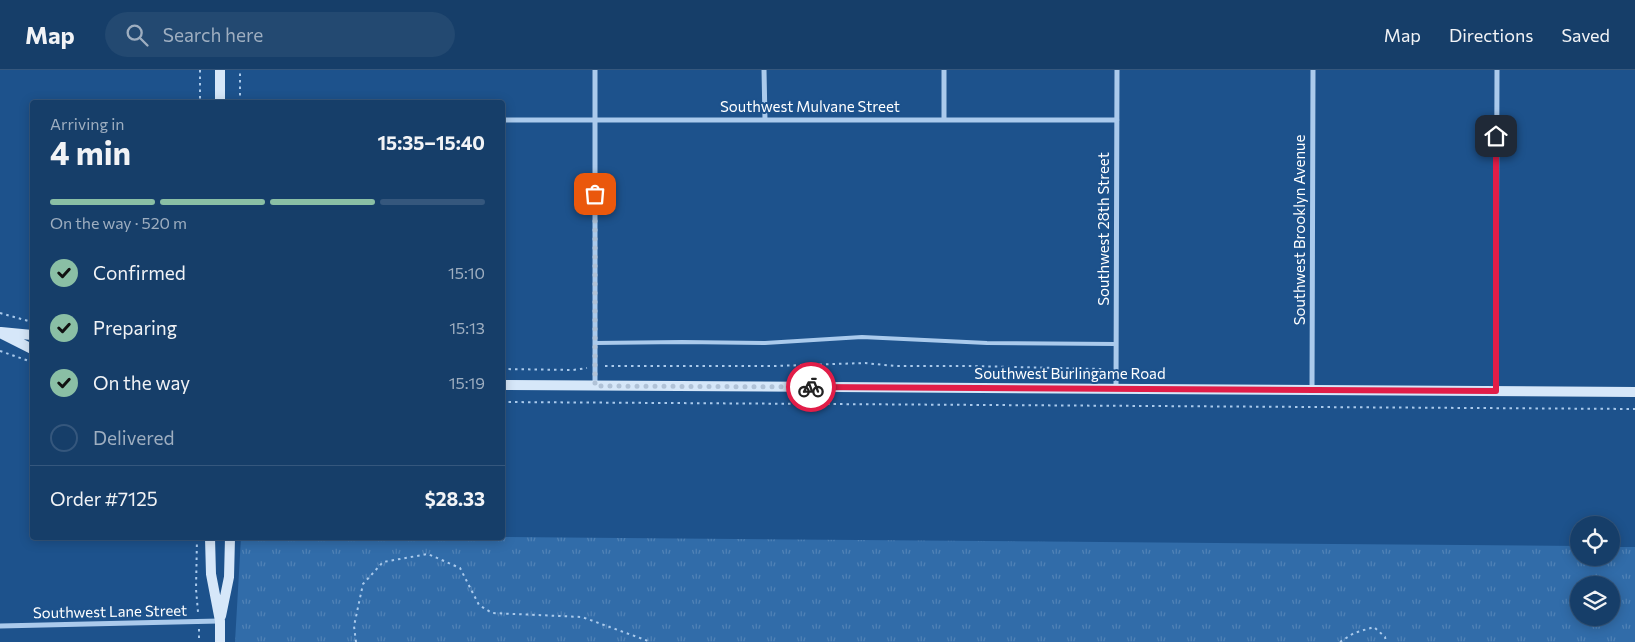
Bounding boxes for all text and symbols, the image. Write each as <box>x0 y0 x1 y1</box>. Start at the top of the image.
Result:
search box <box>105 12 455 57</box>
text: Map <box>25 20 75 49</box>
icon: search <box>123 21 151 49</box>
text: Search here <box>163 23 263 46</box>
text: Map <box>1384 24 1421 46</box>
text: Directions <box>1449 24 1533 46</box>
text: Saved <box>1561 24 1610 46</box>
street label: Southwest Mulvane Street <box>720 97 900 115</box>
text: Arriving in <box>50 114 124 133</box>
pin <box>1475 115 1517 157</box>
icon: home <box>1482 122 1510 150</box>
text: 15:35–15:40 <box>378 131 485 154</box>
text: 4 min <box>50 132 131 172</box>
street label: Southwest Brooklyn Avenue <box>1290 135 1308 325</box>
street label: Southwest 28th Street <box>1094 152 1112 306</box>
pin <box>574 173 616 215</box>
icon: bag <box>581 180 609 208</box>
text: On the way · 520 m <box>50 213 187 232</box>
icon: check <box>50 259 78 287</box>
text: Confirmed <box>93 261 186 284</box>
text: 15:10 <box>448 263 485 282</box>
icon: check <box>50 314 78 342</box>
text: Preparing <box>93 316 177 339</box>
text: 15:13 <box>449 318 485 337</box>
courier <box>786 362 836 412</box>
street label: Southwest Burlingame Road <box>974 364 1166 382</box>
icon: check <box>50 369 78 397</box>
text: On the way <box>93 371 190 394</box>
text: 15:19 <box>449 373 485 392</box>
icon: bike <box>797 373 825 401</box>
text: Delivered <box>93 426 174 449</box>
text: Order #7125 <box>50 487 158 510</box>
text: $28.33 <box>425 487 485 510</box>
map controls <box>1570 516 1620 626</box>
button: locate <box>1570 516 1620 566</box>
button: layers <box>1570 576 1620 626</box>
street label: Southwest Lane Street <box>33 601 187 621</box>

